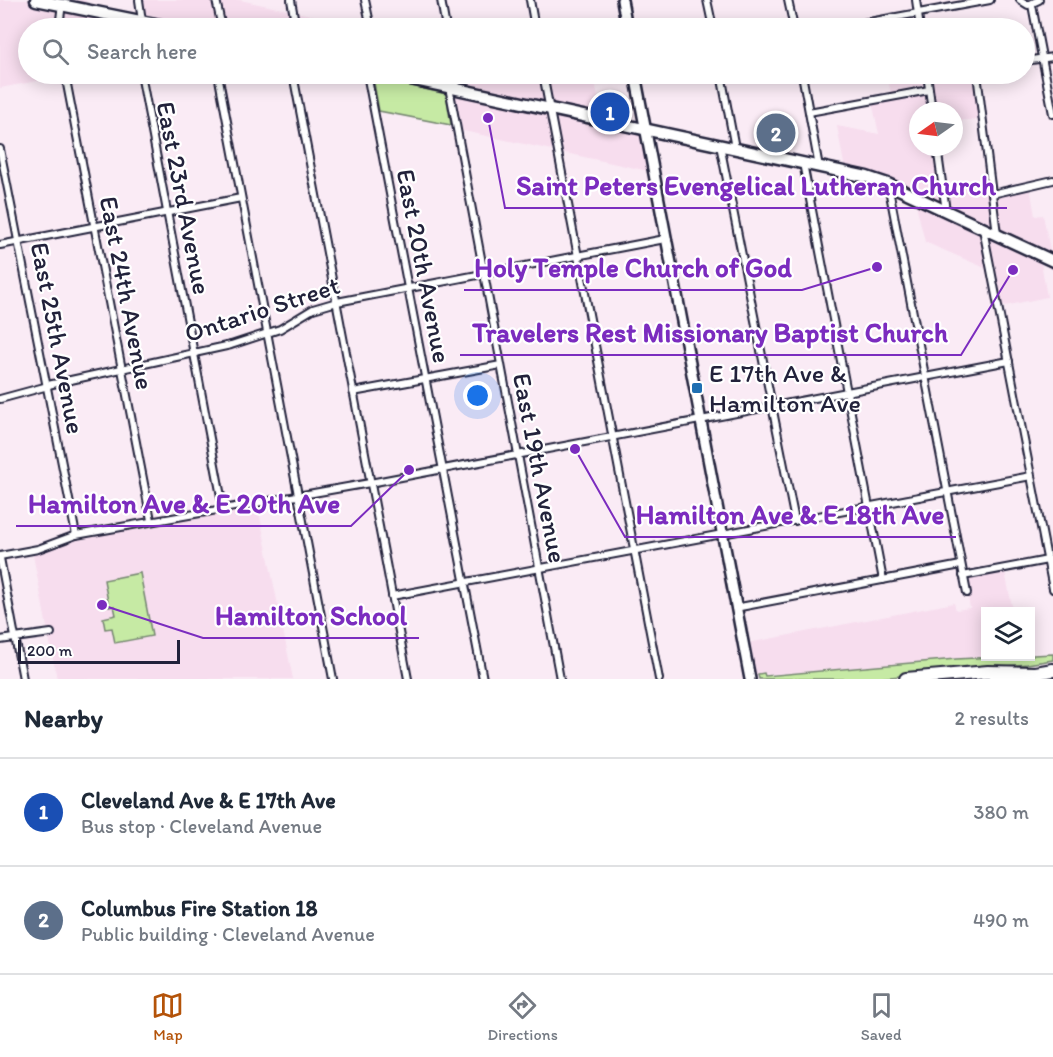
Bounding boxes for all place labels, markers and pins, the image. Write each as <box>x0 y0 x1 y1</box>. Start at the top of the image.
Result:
pin: 1 <box>590 90 630 134</box>
pin: 2 <box>756 110 796 156</box>
callout: Saint Peters Evengelical Lutheran Church <box>505 163 1007 208</box>
callout: Holy Temple Church of God <box>464 245 802 290</box>
callout: Travelers Rest Missionary Baptist Church <box>460 310 961 355</box>
place label: E 17th Ave & Hamilton Ave <box>709 357 861 419</box>
marker: E 17th Ave & Hamilton Ave <box>690 381 704 395</box>
callout: Hamilton Ave & E 20th Ave <box>16 481 351 526</box>
callout: Hamilton Ave & E 18th Ave <box>625 492 956 537</box>
callout: Hamilton School <box>203 593 419 638</box>

